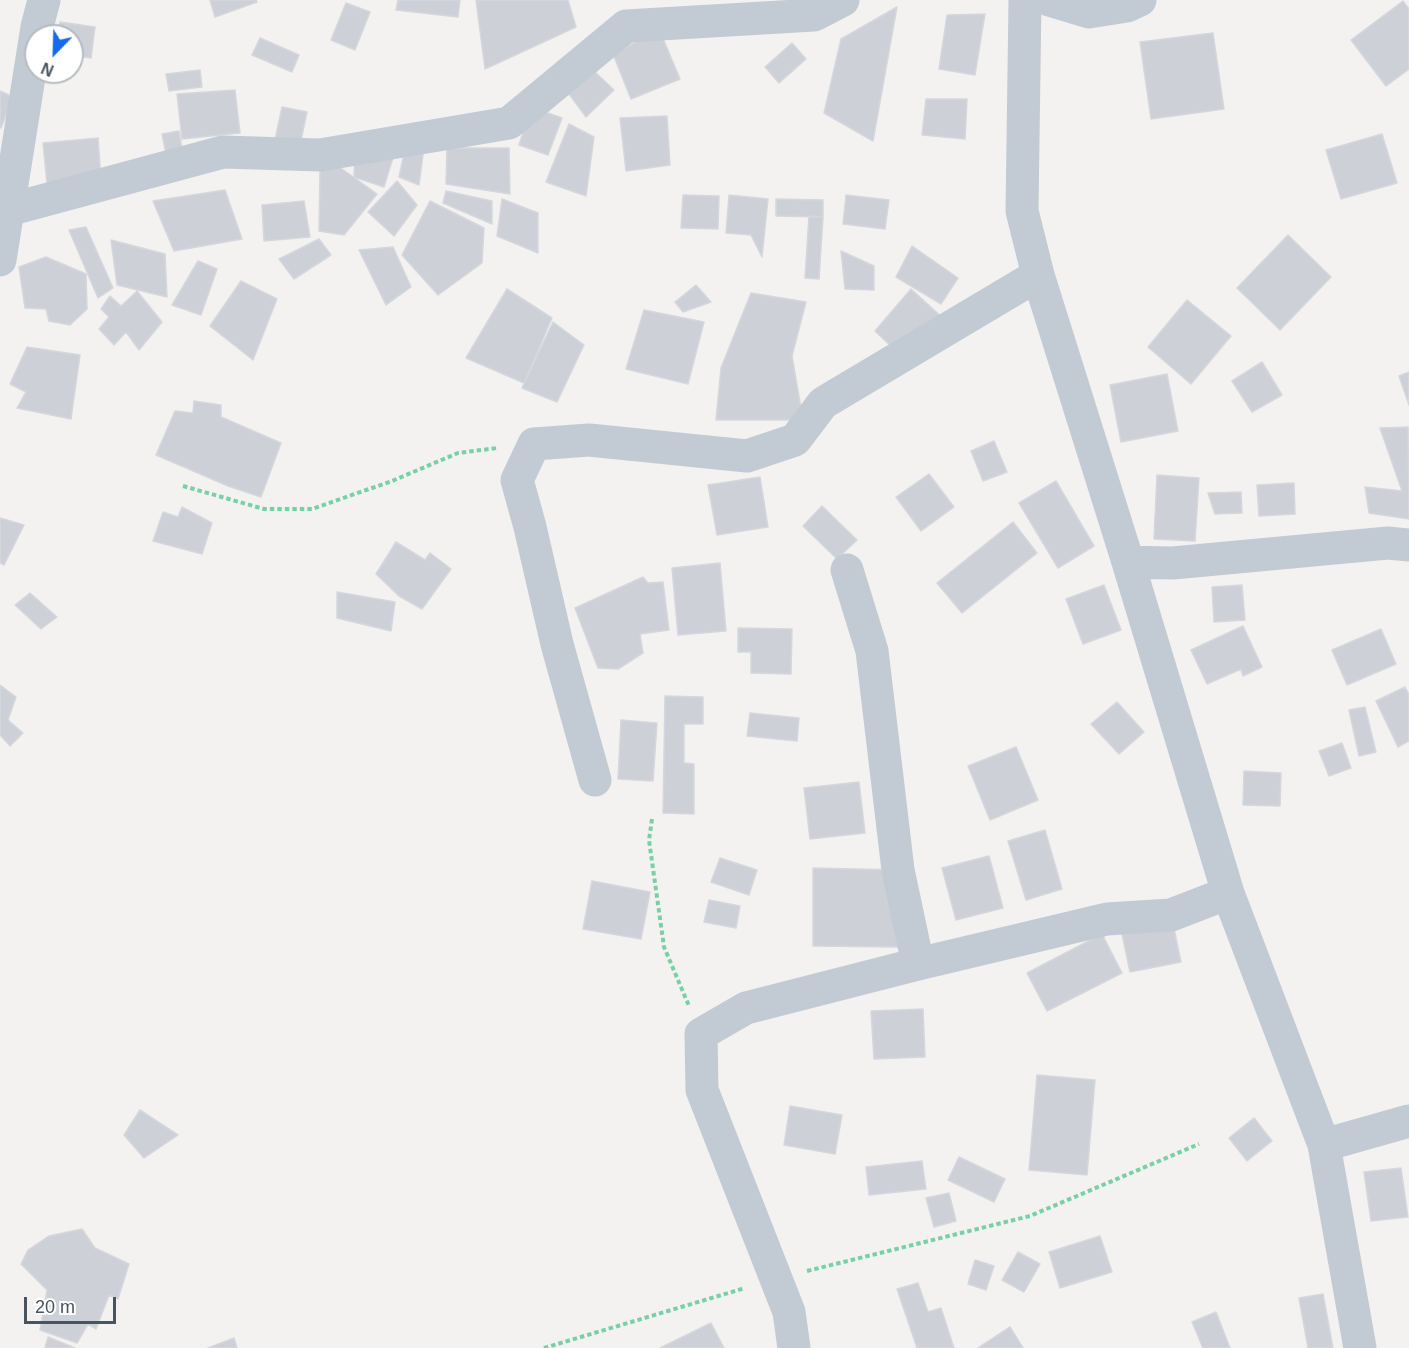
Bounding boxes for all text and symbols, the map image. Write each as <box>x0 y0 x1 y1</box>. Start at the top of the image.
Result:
north arrow <box>24 24 84 84</box>
text: N <box>39 59 56 79</box>
scale bar <box>27 1285 118 1323</box>
text: 20 m <box>35 1297 75 1317</box>

